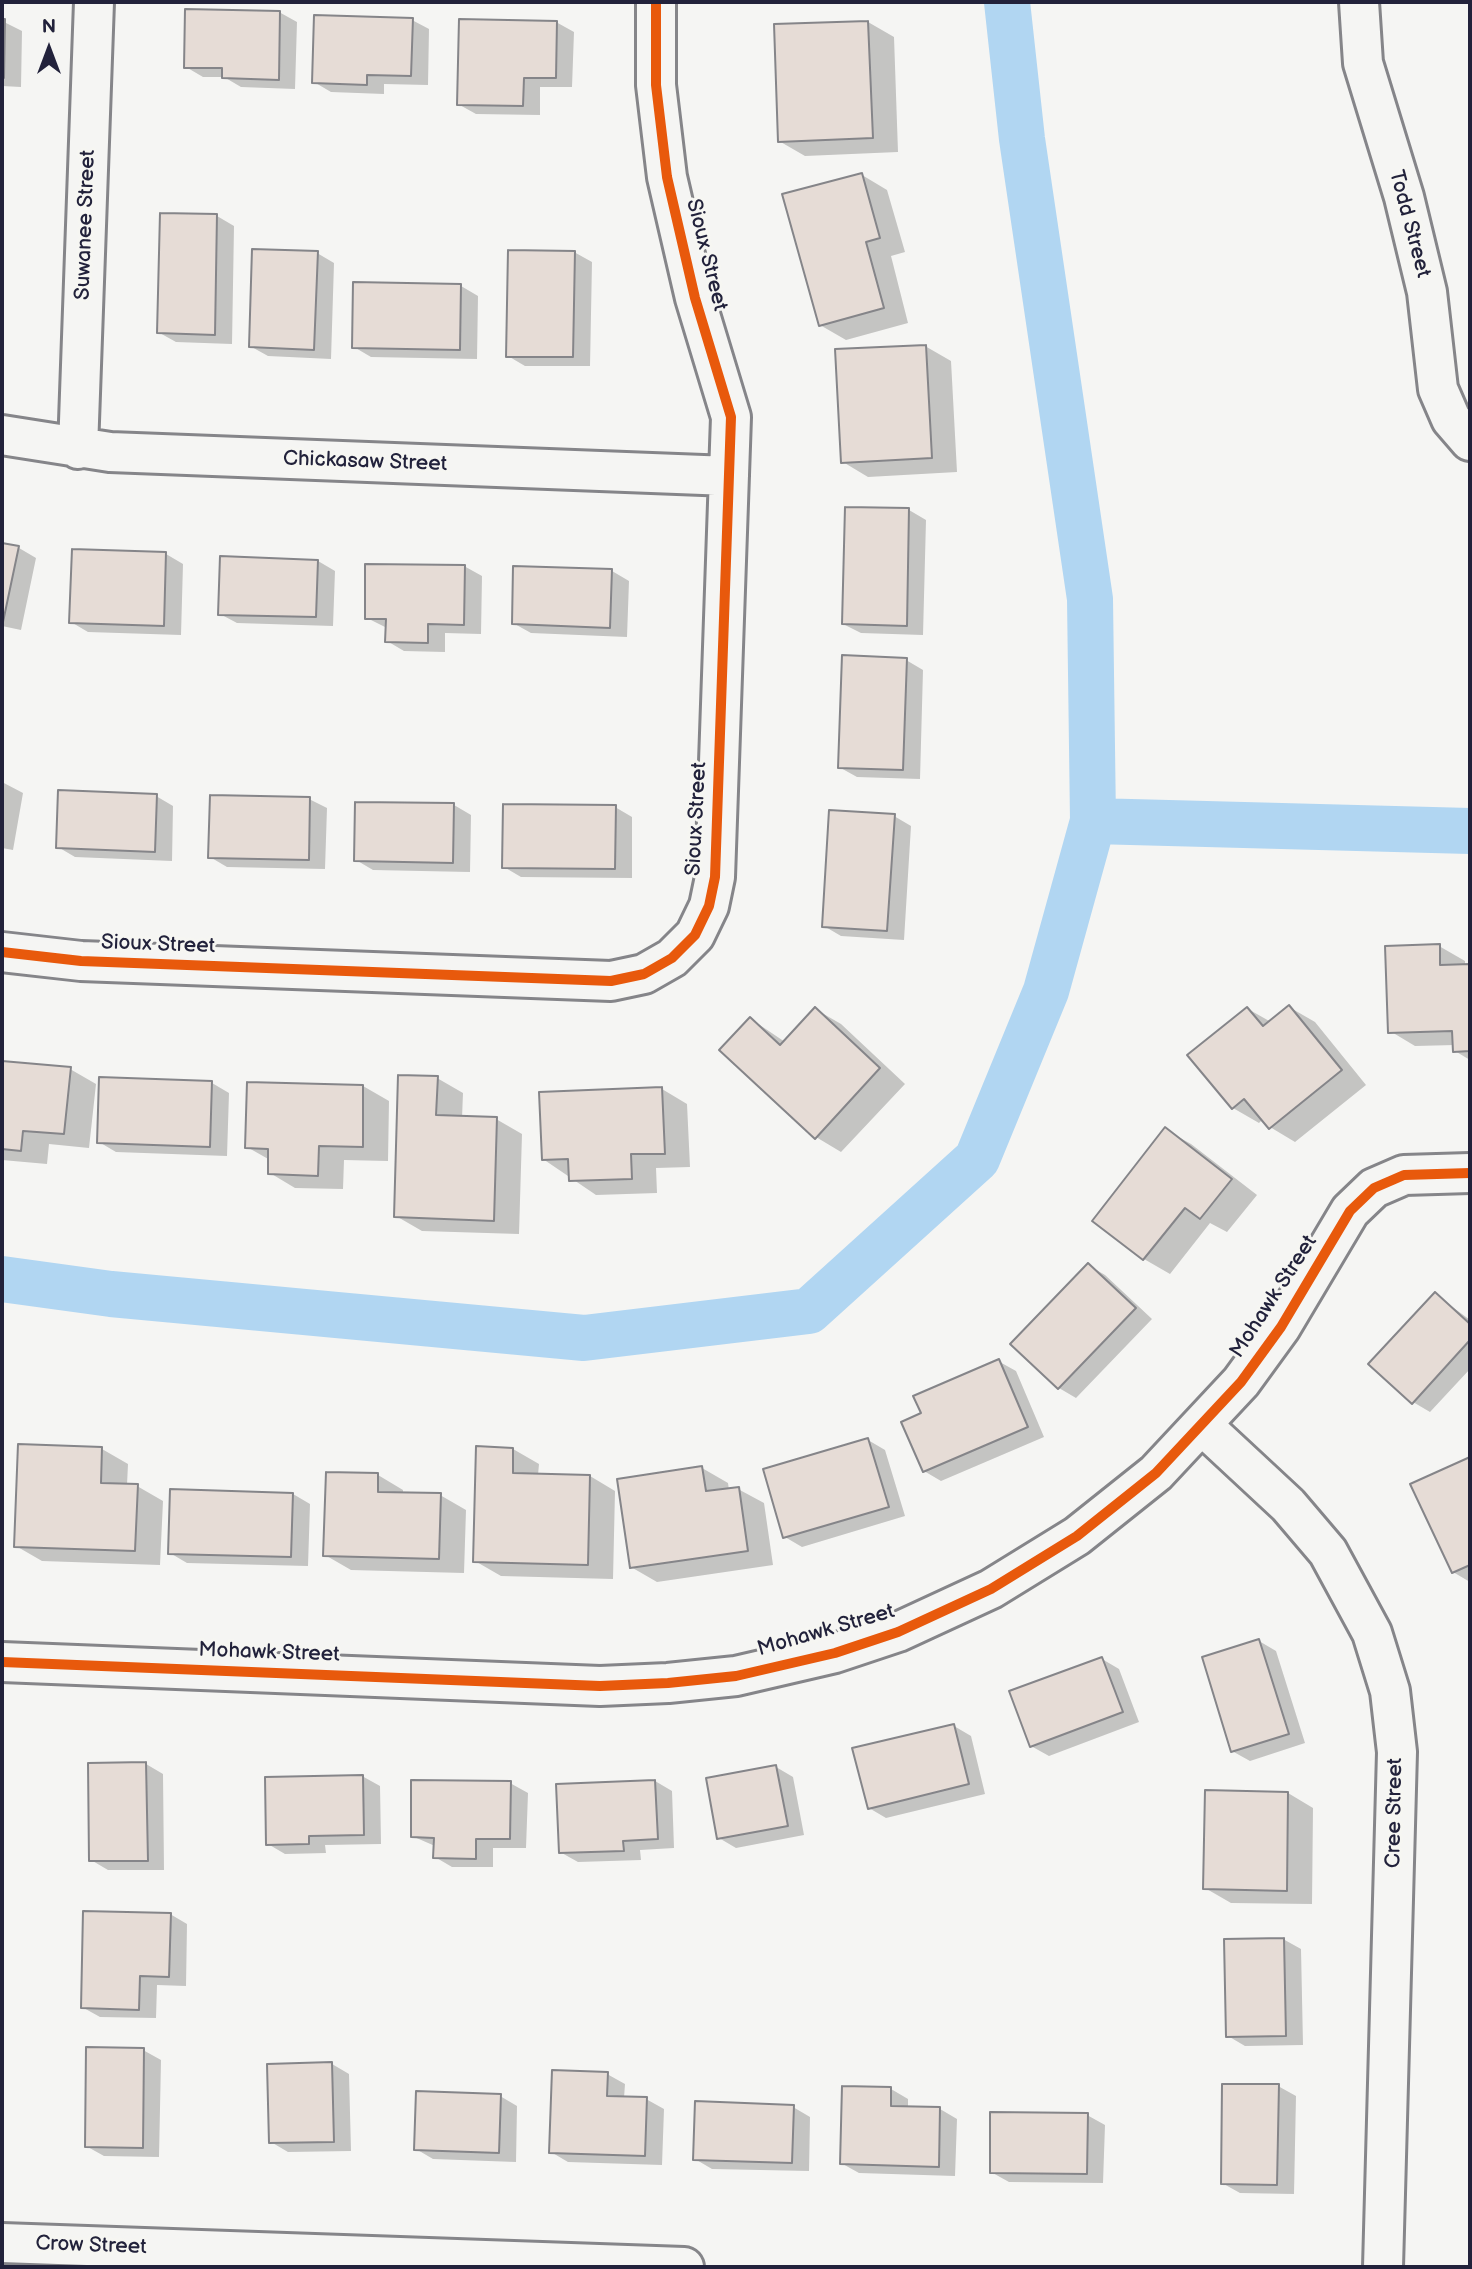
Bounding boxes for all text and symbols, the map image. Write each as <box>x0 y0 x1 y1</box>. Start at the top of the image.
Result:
north arrow <box>14 14 84 84</box>
text: N <box>42 16 56 39</box>
street label: Suwanee Street <box>71 149 101 301</box>
street label: Todd Street <box>1383 168 1435 280</box>
street label: Sioux Street <box>680 197 732 313</box>
street label: Chickasaw Street <box>283 447 447 477</box>
street label: Sioux Street <box>681 761 713 877</box>
street label: Sioux Street <box>100 930 216 960</box>
street label: Mohawk Street <box>1225 1231 1323 1363</box>
street label: Mohawk Street <box>755 1599 897 1663</box>
street label: Mohawk Street <box>198 1638 340 1668</box>
street label: Cree Street <box>1381 1758 1409 1868</box>
street label: Crow Street <box>35 2231 147 2261</box>

